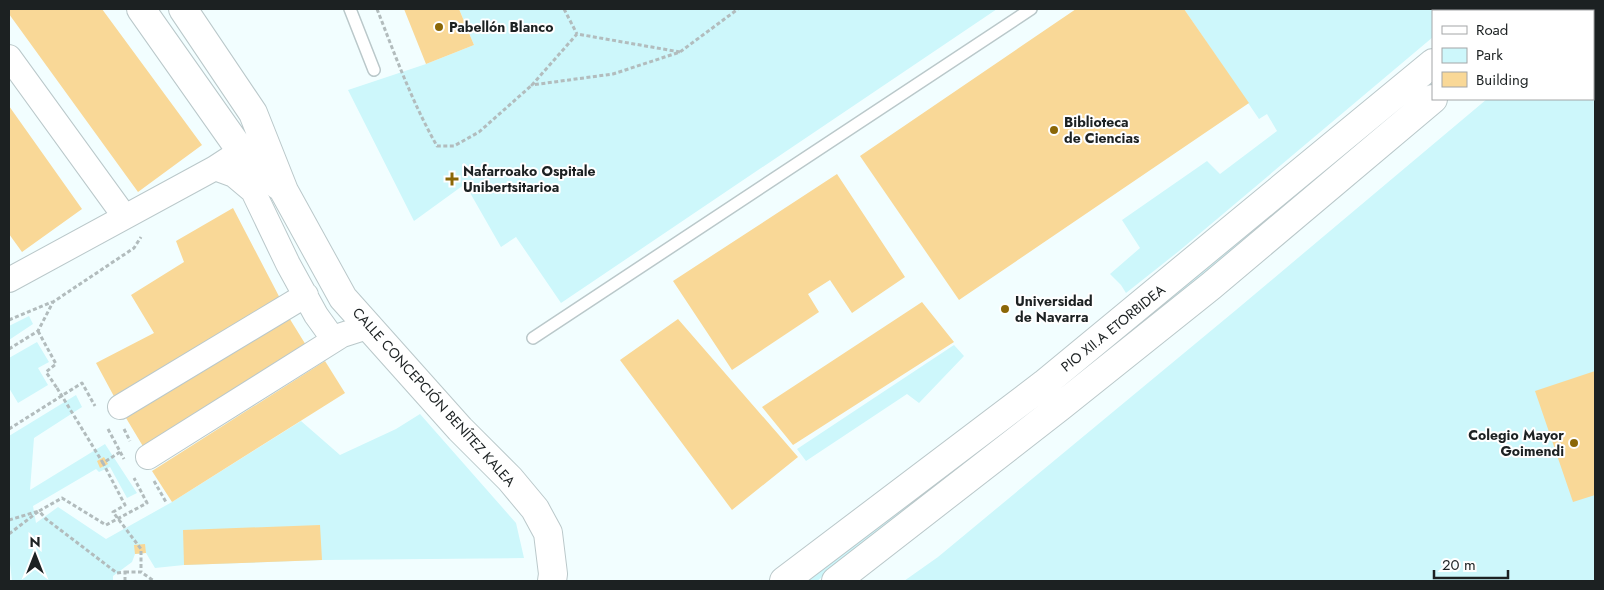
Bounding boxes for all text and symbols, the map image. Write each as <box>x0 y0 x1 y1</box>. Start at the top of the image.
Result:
legend <box>1432 10 1594 100</box>
place label: Pabellón Blanco <box>449 17 553 37</box>
text: Road <box>1476 19 1508 41</box>
marker: Pabellón Blanco <box>433 21 445 33</box>
text: Park <box>1476 44 1503 66</box>
text: Building <box>1476 69 1528 91</box>
place label: Biblioteca de Ciencias <box>1064 112 1140 148</box>
marker: Biblioteca de Ciencias <box>1048 124 1060 136</box>
place label: Nafarroako Ospitale Unibertsitarioa <box>463 161 596 197</box>
marker: Nafarroako Ospitale Unibertsitarioa <box>445 172 459 186</box>
street label: PIO XII.A ETORBIDEA <box>1057 279 1170 376</box>
place label: Universidad de Navarra <box>1015 291 1093 327</box>
street label: CALLE CONCEPCIÓN BENÍTEZ KALEA <box>348 303 521 492</box>
marker: Universidad de Navarra <box>999 303 1011 315</box>
place label: Colegio Mayor Goimendi <box>1468 425 1564 461</box>
marker: Colegio Mayor Goimendi <box>1568 437 1580 449</box>
north arrow <box>10 530 60 580</box>
text: N <box>29 532 41 552</box>
scale bar <box>1434 548 1508 580</box>
text: 20 m <box>1442 554 1476 576</box>

